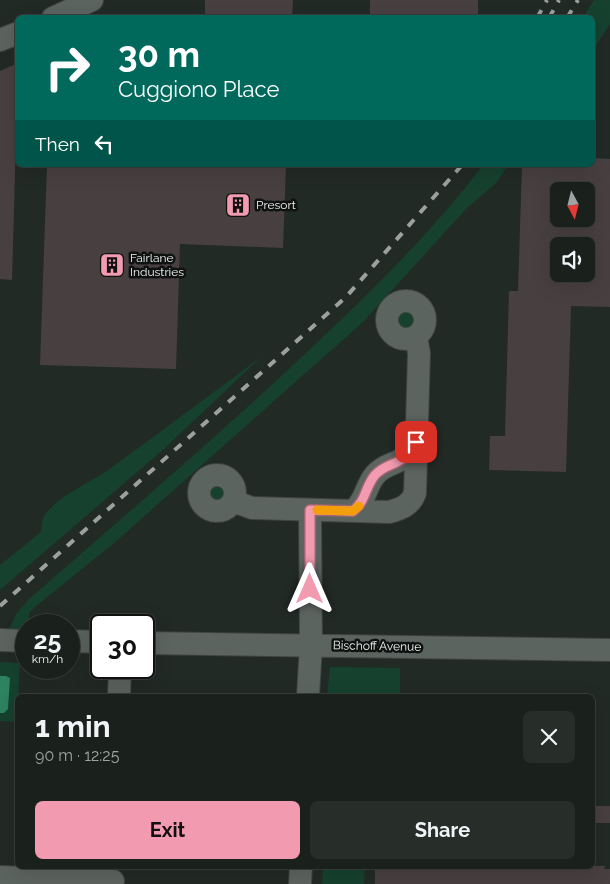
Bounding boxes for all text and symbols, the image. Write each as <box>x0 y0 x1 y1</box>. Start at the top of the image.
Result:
text: 30 m <box>118 34 200 75</box>
icon: right <box>35 35 100 100</box>
text: Cuggiono Place <box>118 76 279 102</box>
icon: left <box>90 130 118 158</box>
text: Then <box>35 133 80 155</box>
north arrow <box>550 182 595 228</box>
map controls <box>550 182 595 282</box>
building icon: Presort <box>225 192 251 218</box>
place label: Presort <box>256 198 296 212</box>
button: sound <box>550 237 595 282</box>
place label: Fairlane Industries <box>130 251 184 279</box>
building icon: Fairlane Industries <box>99 252 125 278</box>
pin <box>395 421 437 463</box>
icon: arrive <box>402 428 430 456</box>
position arrow <box>283 562 335 614</box>
speed limit sign: 30 <box>90 614 155 679</box>
text: 25 <box>34 625 61 655</box>
street label: Bischoff Avenue <box>333 638 421 654</box>
text: km/h <box>32 652 63 666</box>
text: 1 min <box>35 709 111 744</box>
button: close <box>523 711 575 763</box>
text: 90 m · 12:25 <box>35 746 119 765</box>
button: Exit <box>35 801 300 859</box>
button: Share <box>310 801 575 859</box>

